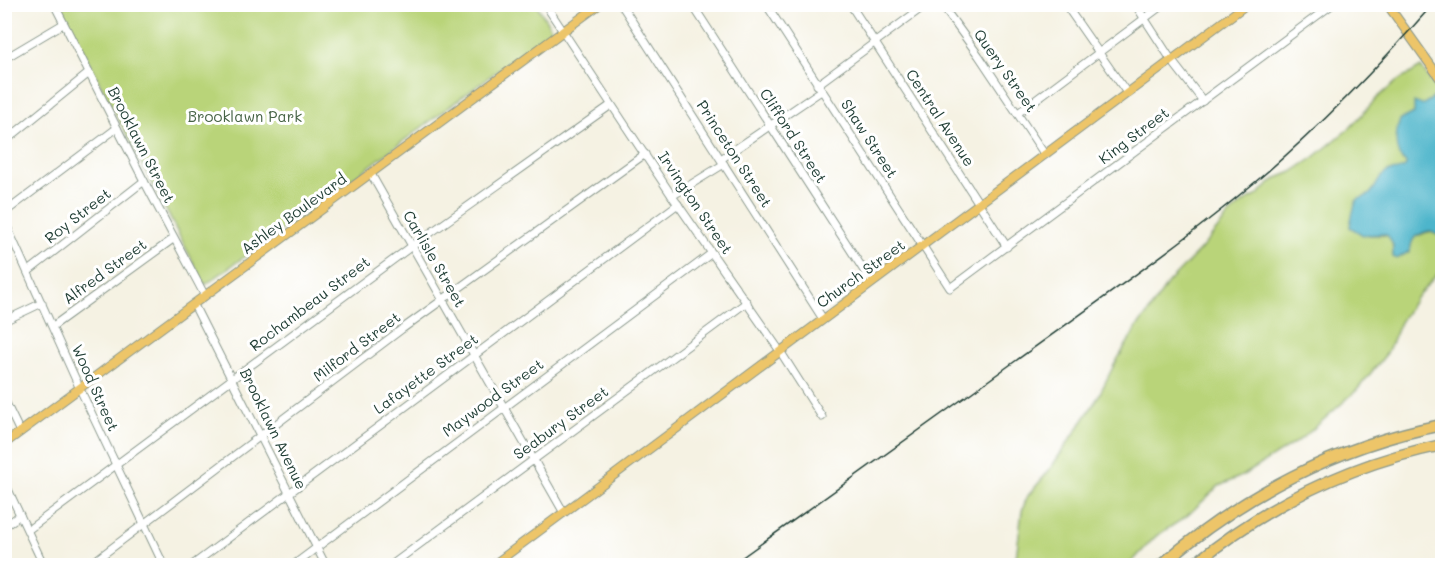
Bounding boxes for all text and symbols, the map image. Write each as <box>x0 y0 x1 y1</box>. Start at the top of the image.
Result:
street label: Query Street <box>970 25 1042 116</box>
street label: Central Avenue <box>902 65 980 170</box>
street label: Brooklawn Street <box>104 83 180 206</box>
street label: Clifford Street <box>756 84 832 187</box>
street label: Shaw Street <box>837 95 903 182</box>
street label: Princeton Street <box>693 96 777 211</box>
street label: King Street <box>1094 102 1173 168</box>
park label: Brooklawn Park <box>188 106 302 126</box>
street label: Irvington Street <box>654 147 738 258</box>
street label: Ashley Boulevard <box>237 168 350 258</box>
street label: Roy Street <box>40 183 115 247</box>
street label: Carlisle Street <box>399 206 471 311</box>
street label: Alfred Street <box>59 234 150 308</box>
street label: Church Street <box>812 234 909 312</box>
street label: Rochambeau Street <box>245 251 374 355</box>
street label: Milford Street <box>309 307 404 386</box>
street label: Lafayette Street <box>369 328 482 418</box>
street label: Wood Street <box>68 341 124 434</box>
street label: Maywood Street <box>438 354 547 441</box>
street label: Brooklawn Avenue <box>236 365 312 492</box>
street label: Seabury Street <box>509 381 612 463</box>

